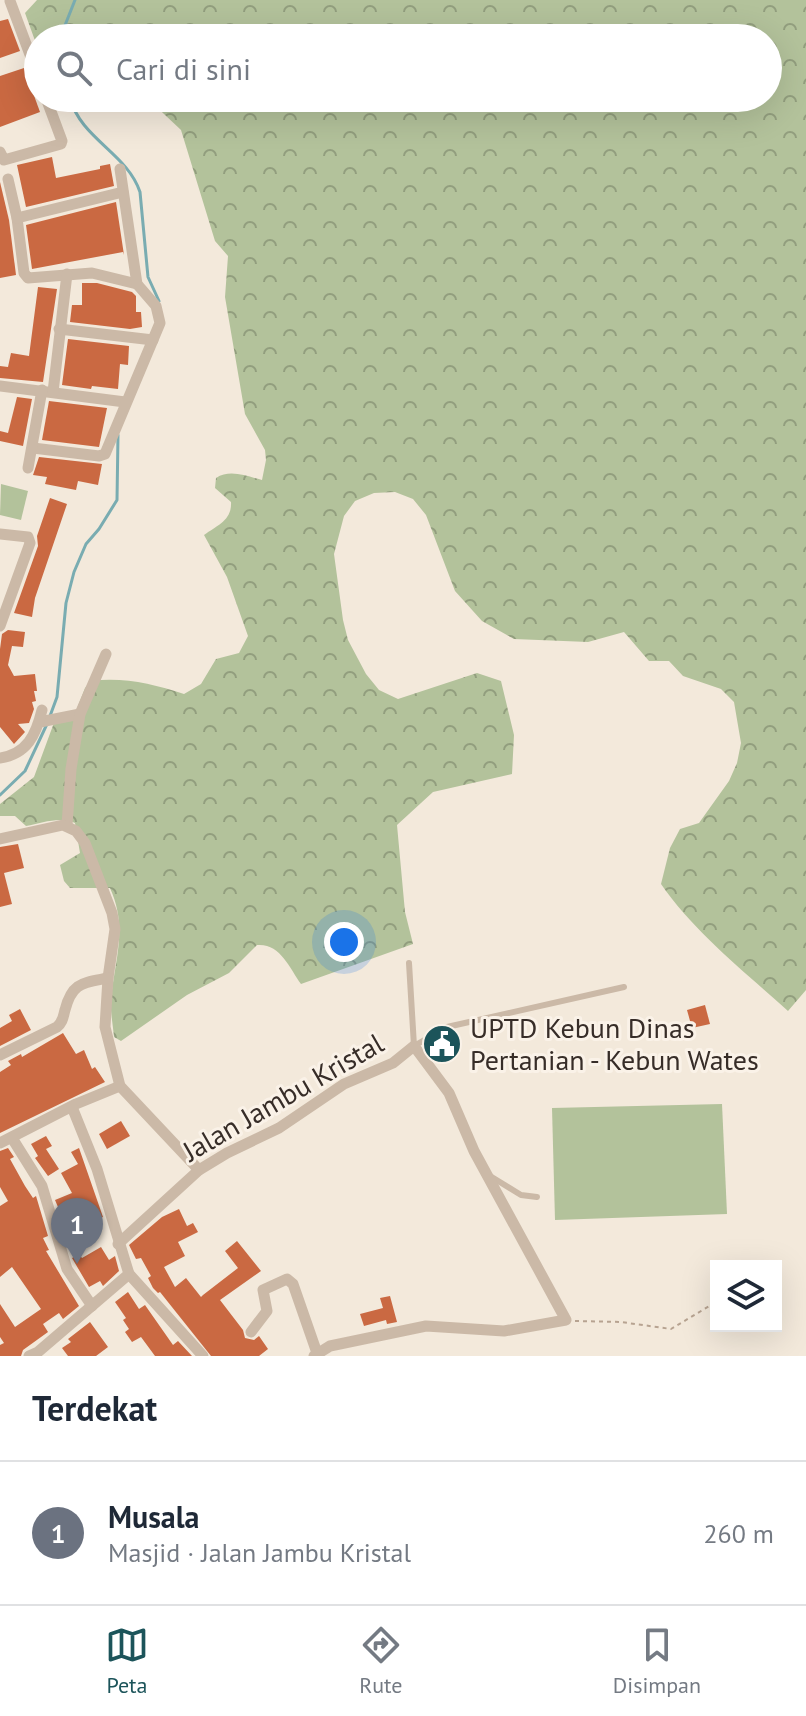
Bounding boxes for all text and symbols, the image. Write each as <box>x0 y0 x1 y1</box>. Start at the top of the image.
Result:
search box <box>24 24 782 112</box>
icon: search <box>52 46 96 90</box>
text: Cari di sini <box>116 49 251 88</box>
your location <box>324 922 364 962</box>
place label: UPTD Kebun Dinas Pertanian - Kebun Wates <box>470 1009 759 1078</box>
public building icon: UPTD Kebun Dinas Pertanian - Kebun Wates <box>421 1023 463 1065</box>
street label: Jalan Jambu Kristal <box>175 1024 390 1170</box>
pin: 1 <box>51 1198 103 1264</box>
map controls <box>710 1260 782 1332</box>
button: layers <box>710 1260 782 1332</box>
text: Terdekat <box>32 1386 157 1430</box>
text: Musala <box>108 1497 199 1536</box>
text: 1 <box>51 1517 65 1550</box>
text: 260 m <box>703 1517 774 1550</box>
text: Masjid · Jalan Jambu Kristal <box>108 1536 411 1569</box>
tab: Peta <box>105 1623 149 1699</box>
tab: Rute <box>359 1623 403 1699</box>
tab: Disimpan <box>613 1623 701 1699</box>

